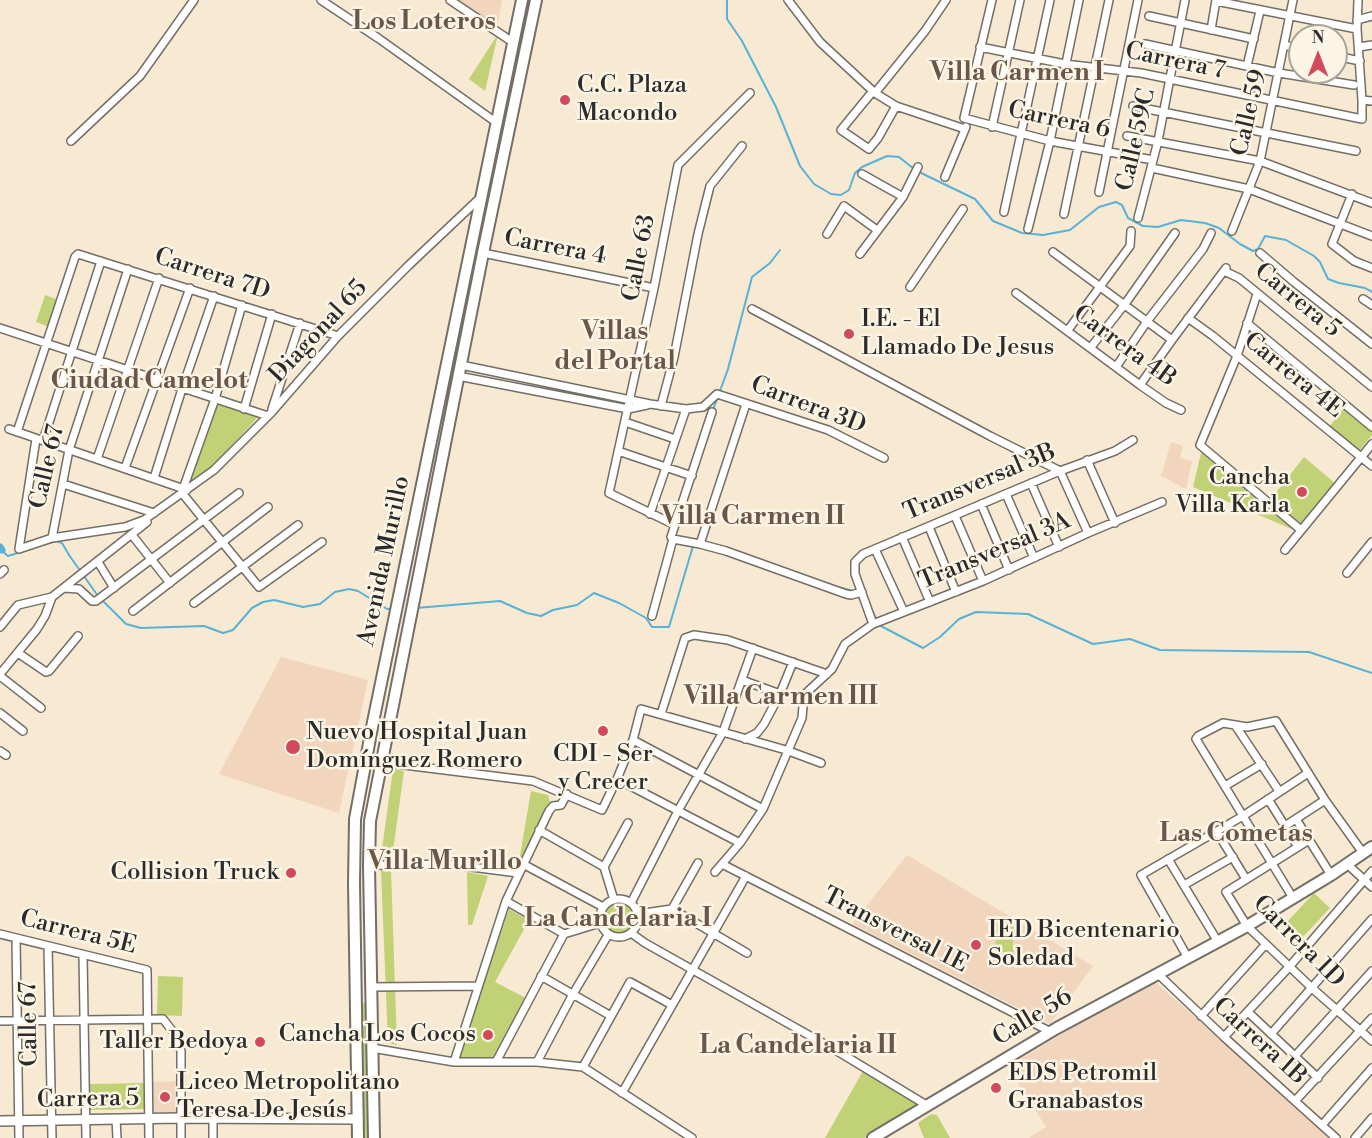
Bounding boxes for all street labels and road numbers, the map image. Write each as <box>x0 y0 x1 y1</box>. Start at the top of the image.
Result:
street label: Carrera 7 <box>1122 37 1228 87</box>
street label: Calle 59 <box>1226 67 1274 159</box>
street label: Calle 59C <box>1111 86 1163 194</box>
street label: Carrera 6 <box>1005 96 1113 146</box>
street label: Calle 63 <box>617 212 663 304</box>
street label: Carrera 4 <box>501 224 609 272</box>
street label: Carrera 7D <box>151 243 273 307</box>
street label: Carrera 5 <box>1248 258 1346 344</box>
street label: Diagonal 65 <box>264 274 374 390</box>
street label: Carrera 4B <box>1067 300 1181 394</box>
street label: Carrera 4E <box>1237 327 1349 425</box>
street label: Carrera 3D <box>746 371 870 441</box>
street label: Calle 67 <box>24 422 72 512</box>
street label: Transversal 3B <box>900 438 1060 528</box>
street label: Avenida Murillo <box>353 473 417 649</box>
street label: Transversal 3A <box>915 507 1075 597</box>
street label: Transversal 1E <box>818 882 972 980</box>
street label: Carrera 1D <box>1246 890 1350 994</box>
street label: Carrera 5E <box>17 905 139 961</box>
street label: Calle 67 <box>15 981 45 1067</box>
street label: Calle 56 <box>988 983 1078 1053</box>
street label: Carrera 1B <box>1206 992 1312 1092</box>
street label: Carrera 5 <box>37 1085 139 1115</box>

